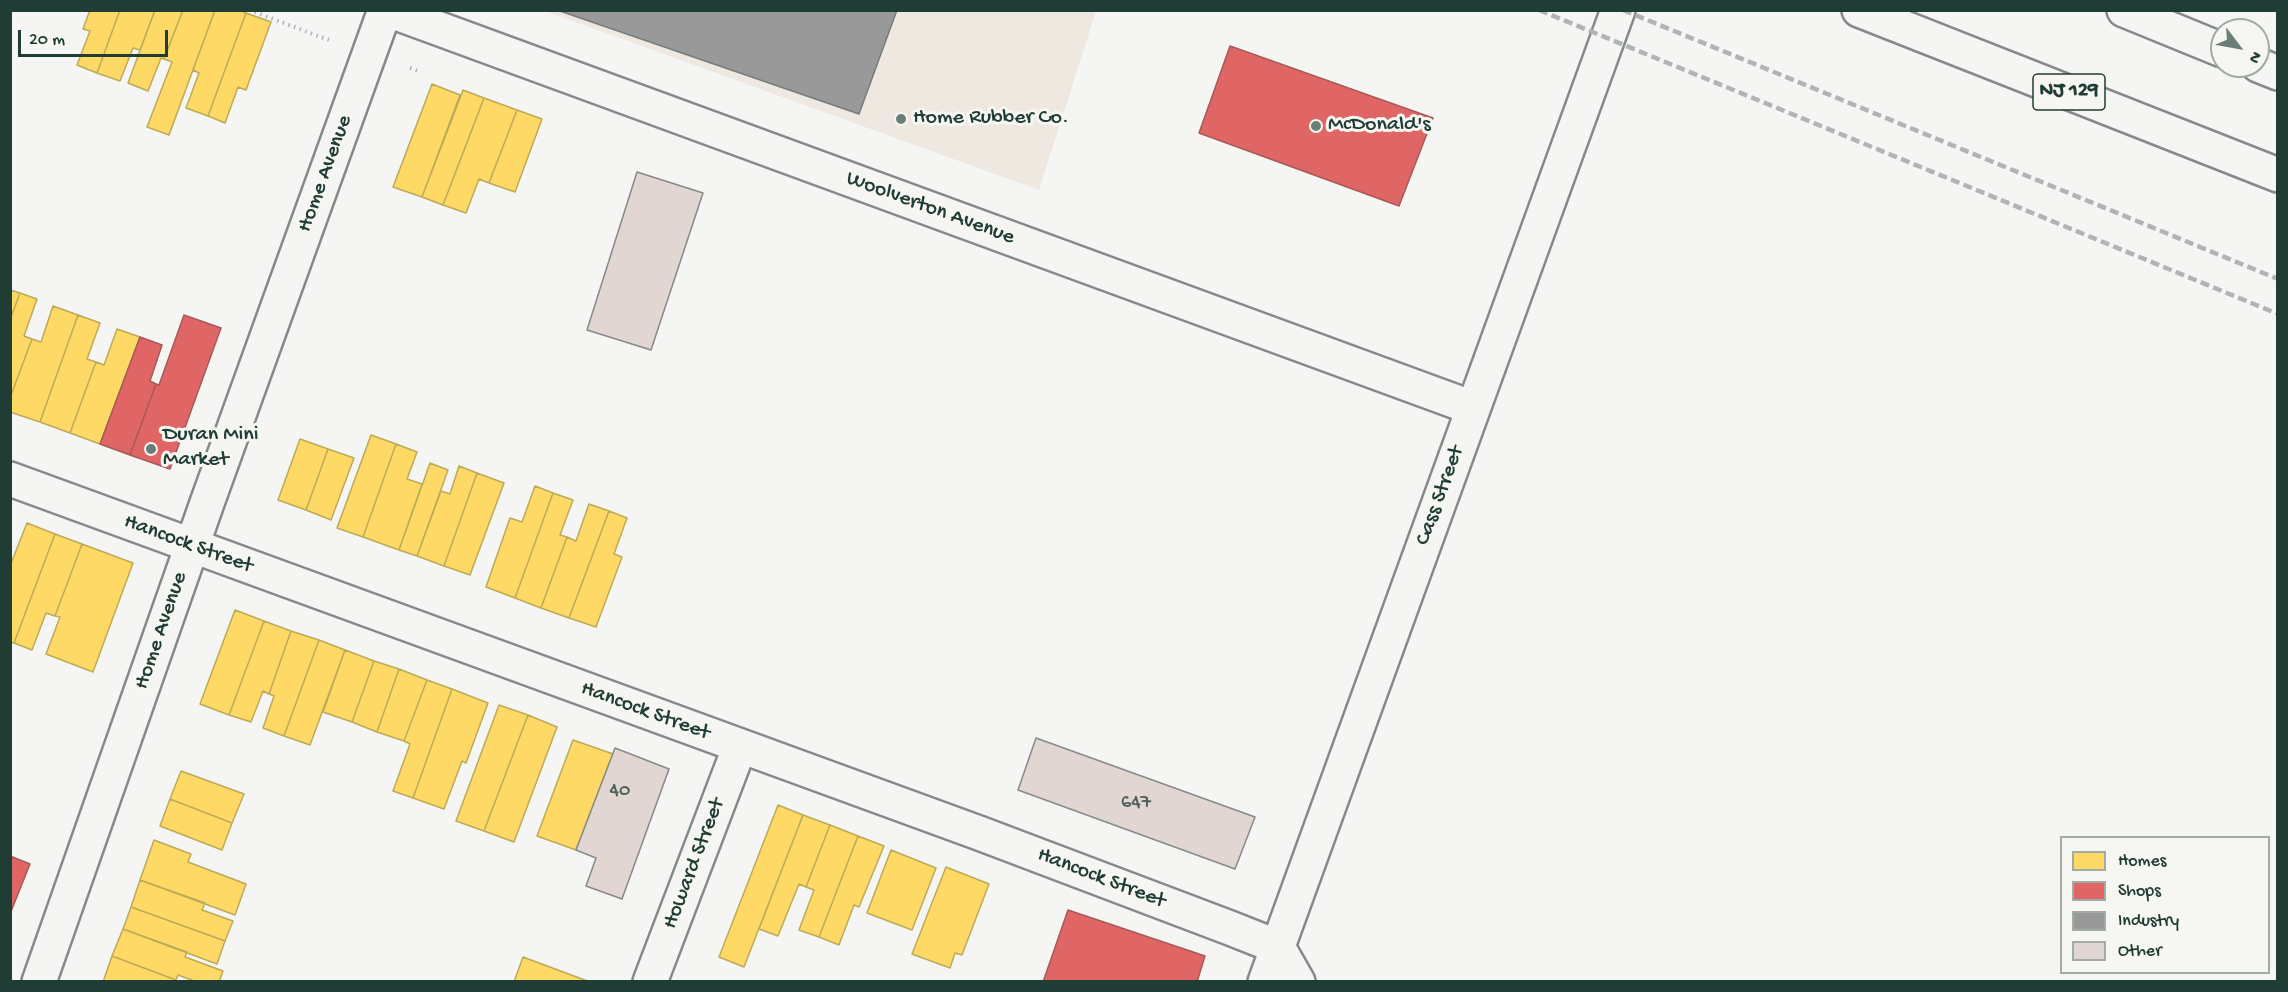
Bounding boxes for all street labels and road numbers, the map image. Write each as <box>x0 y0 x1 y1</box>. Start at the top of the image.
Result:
road number: NJ 129 <box>2033 74 2105 110</box>
street label: Home Avenue <box>293 112 359 236</box>
street label: Woolverton Avenue <box>842 166 1018 252</box>
street label: Cass Street <box>1411 443 1471 549</box>
street label: Hancock Street <box>120 509 256 581</box>
street label: Home Avenue <box>130 569 194 693</box>
street label: Hancock Street <box>577 676 713 748</box>
street label: Howard Street <box>658 795 732 933</box>
street label: Hancock Street <box>1033 842 1169 916</box>

